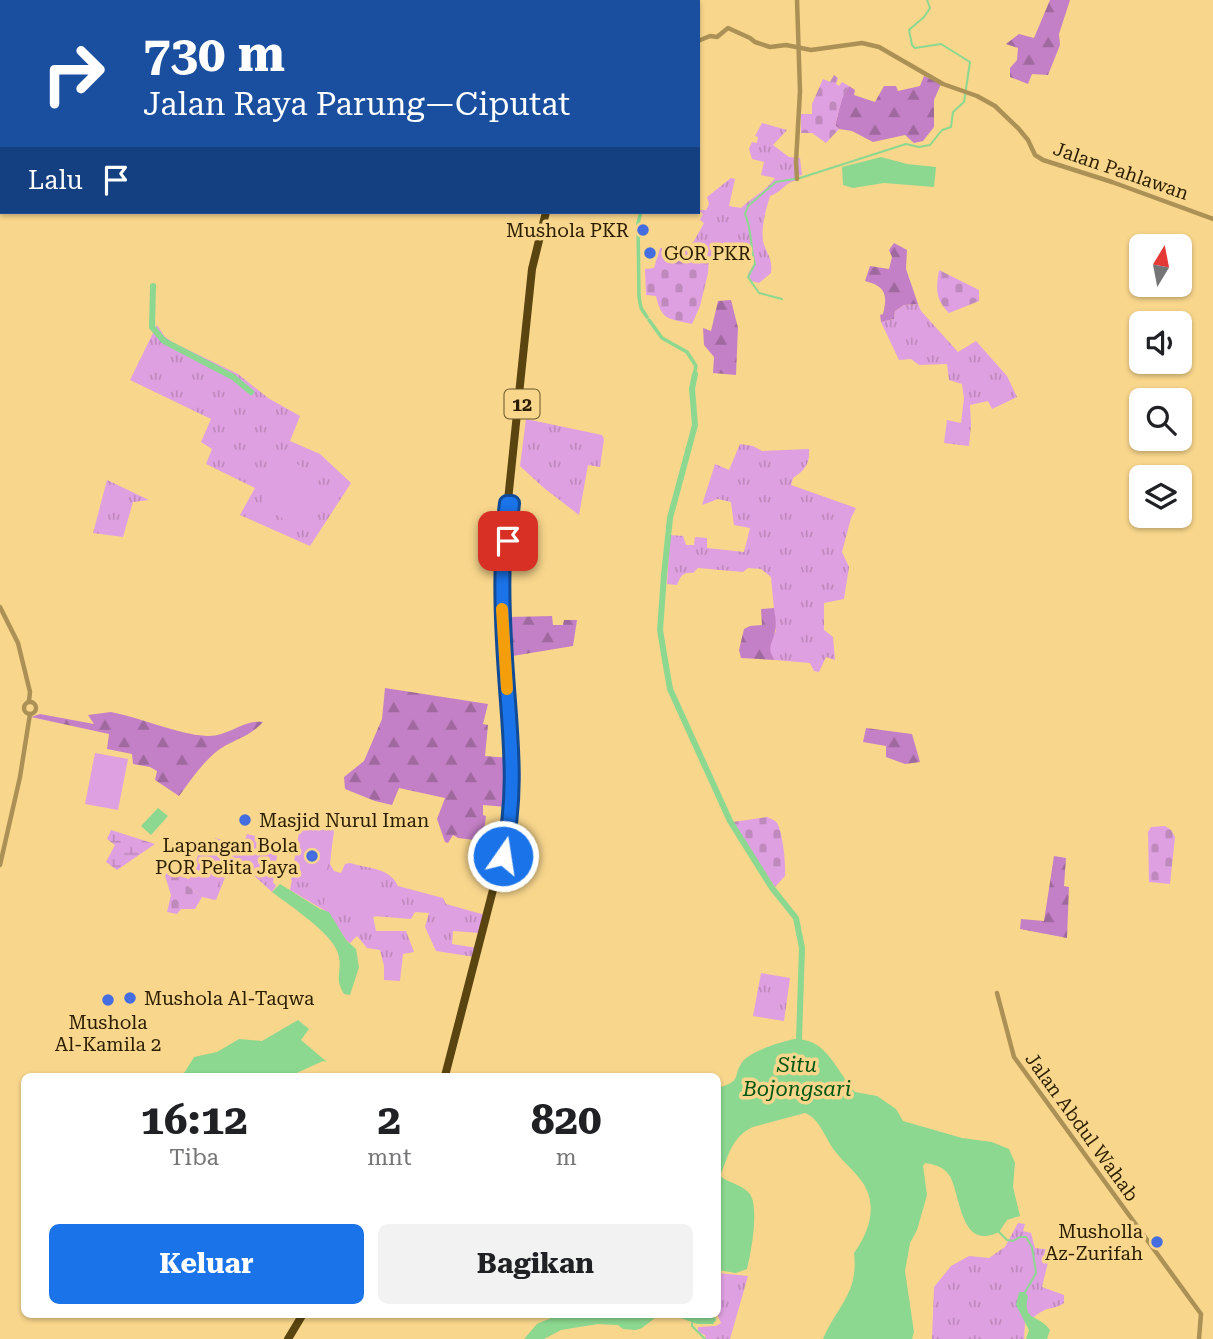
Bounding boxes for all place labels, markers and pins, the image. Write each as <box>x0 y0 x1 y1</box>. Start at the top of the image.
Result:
place label: Mushola PKR <box>506 219 629 242</box>
marker: Mushola PKR <box>635 222 651 238</box>
place label: GOR PKR <box>664 242 751 265</box>
marker: GOR PKR <box>642 245 658 261</box>
pin <box>478 511 538 571</box>
place label: Masjid Nurul Iman <box>259 809 429 832</box>
marker: Masjid Nurul Iman <box>237 812 253 828</box>
place label: Lapangan Bola POR Pelita Jaya <box>155 834 299 879</box>
marker: Lapangan Bola POR Pelita Jaya <box>304 848 320 864</box>
place label: Mushola Al-Taqwa <box>144 987 315 1010</box>
marker: Mushola Al-Taqwa <box>122 990 138 1006</box>
marker: Mushola Al-Kamila 2 <box>100 992 116 1008</box>
place label: Mushola Al-Kamila 2 <box>55 1011 161 1056</box>
place label: Musholla Az-Zurifah <box>1045 1220 1144 1265</box>
marker: Musholla Az-Zurifah <box>1149 1234 1165 1250</box>

